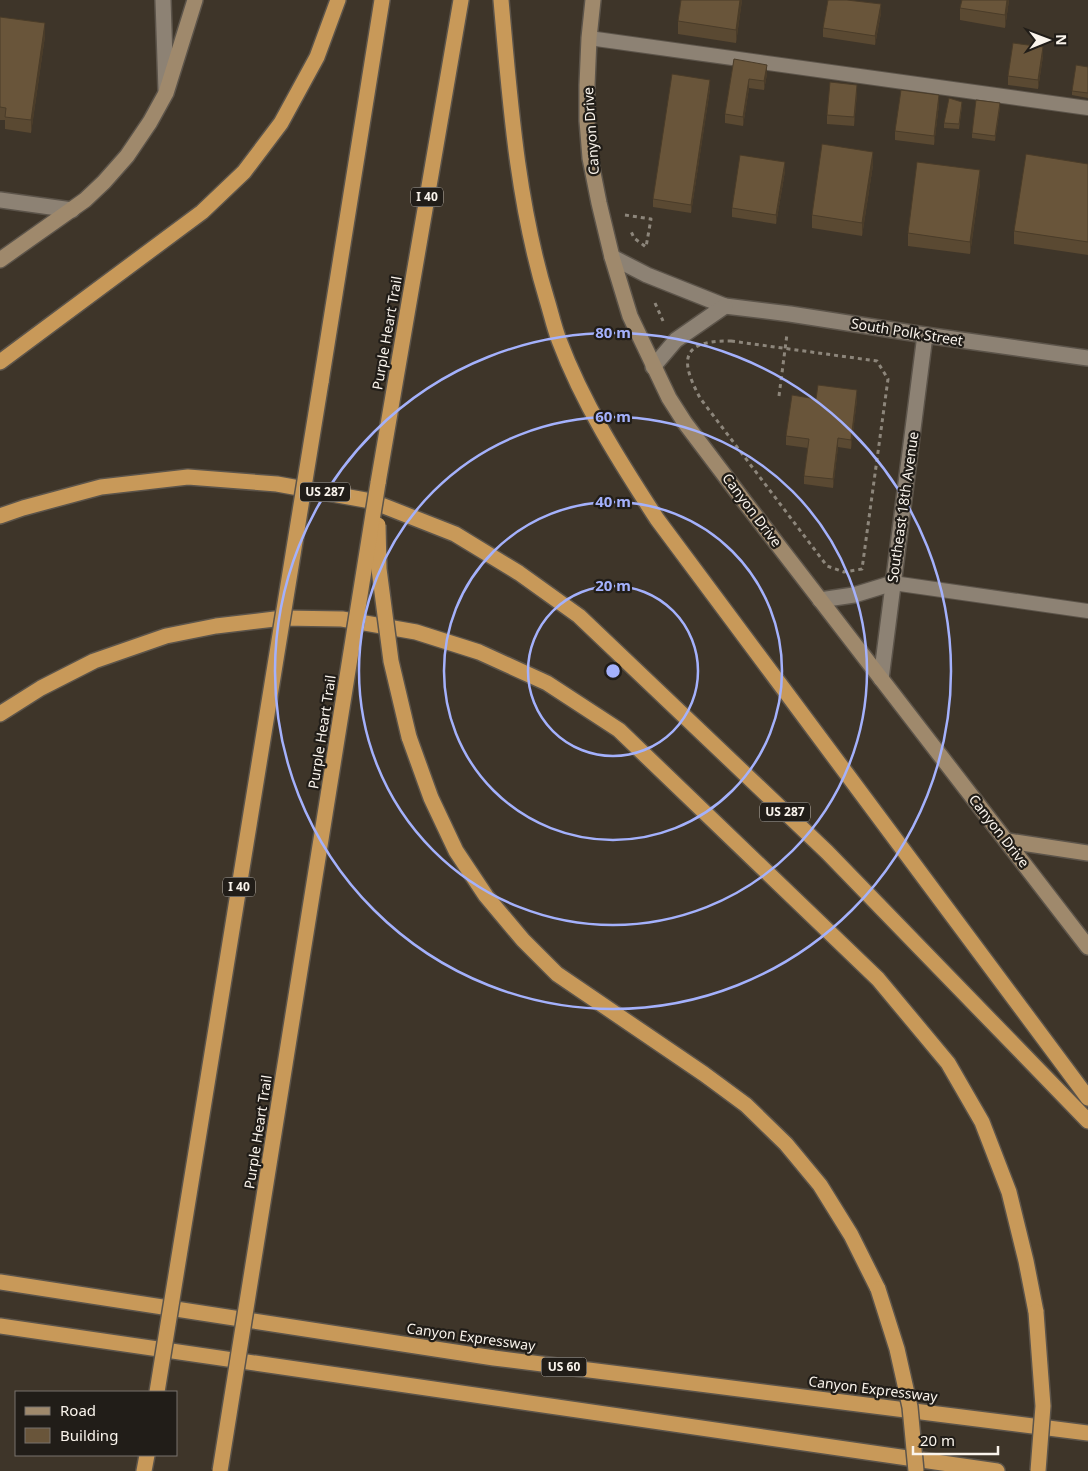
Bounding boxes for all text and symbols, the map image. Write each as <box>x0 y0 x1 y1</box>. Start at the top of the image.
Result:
north arrow <box>1023 15 1073 65</box>
text: N <box>1052 34 1071 46</box>
street label: Canyon Drive <box>578 86 603 176</box>
road number: I 40 <box>411 188 443 206</box>
street label: Purple Heart Trail <box>367 275 406 391</box>
street label: South Polk Street <box>850 313 964 350</box>
text: 80 m <box>595 322 631 342</box>
text: 60 m <box>595 406 631 426</box>
street label: Southeast 18th Avenue <box>883 430 923 584</box>
street label: Canyon Drive <box>718 469 786 551</box>
road number: US 287 <box>300 482 350 502</box>
text: 40 m <box>595 491 631 511</box>
text: 20 m <box>595 575 631 595</box>
centre of rings <box>604 662 622 680</box>
street label: Purple Heart Trail <box>303 674 340 790</box>
street label: Canyon Drive <box>965 790 1034 871</box>
road number: US 287 <box>760 802 810 822</box>
road number: I 40 <box>223 878 255 896</box>
street label: Purple Heart Trail <box>239 1074 276 1190</box>
street label: Canyon Expressway <box>405 1318 538 1355</box>
road number: US 60 <box>542 1358 586 1376</box>
street label: Canyon Expressway <box>807 1371 940 1406</box>
legend <box>15 1391 178 1456</box>
text: Road <box>60 1400 96 1420</box>
scale bar <box>913 1424 998 1456</box>
text: Building <box>60 1425 118 1445</box>
text: 20 m <box>920 1430 955 1450</box>

